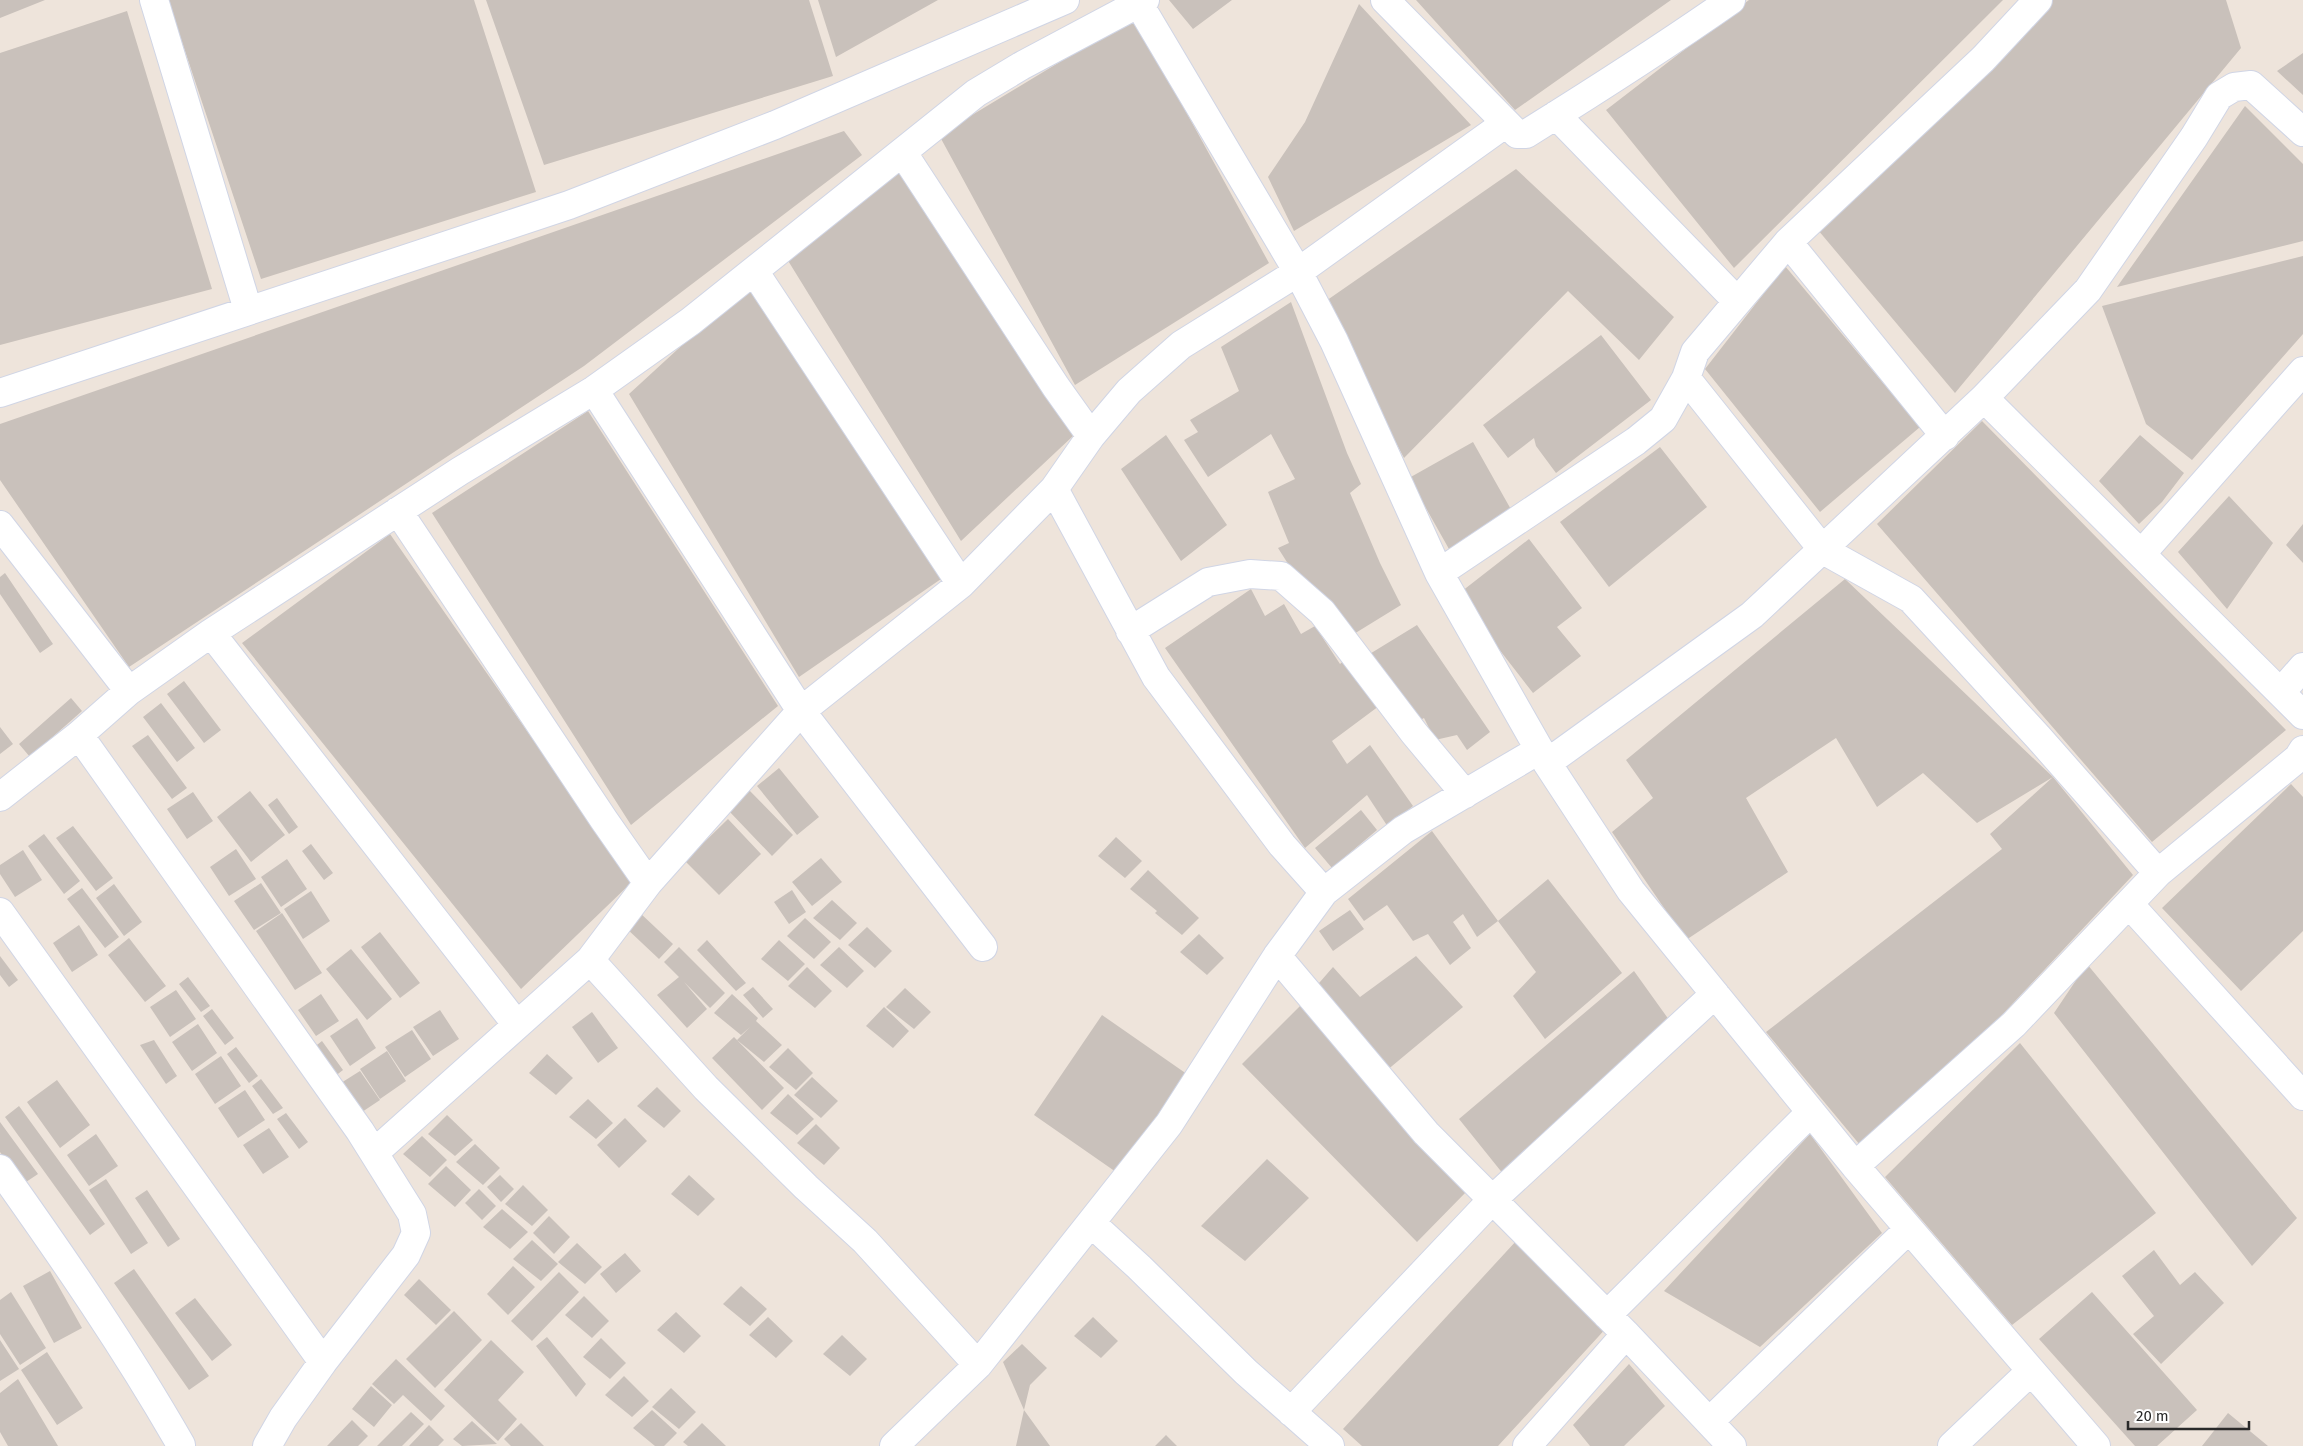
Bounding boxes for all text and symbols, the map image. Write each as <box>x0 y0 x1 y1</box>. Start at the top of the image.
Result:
scale bar <box>2128 1398 2249 1430</box>
text: 20 m <box>2136 1407 2169 1425</box>

